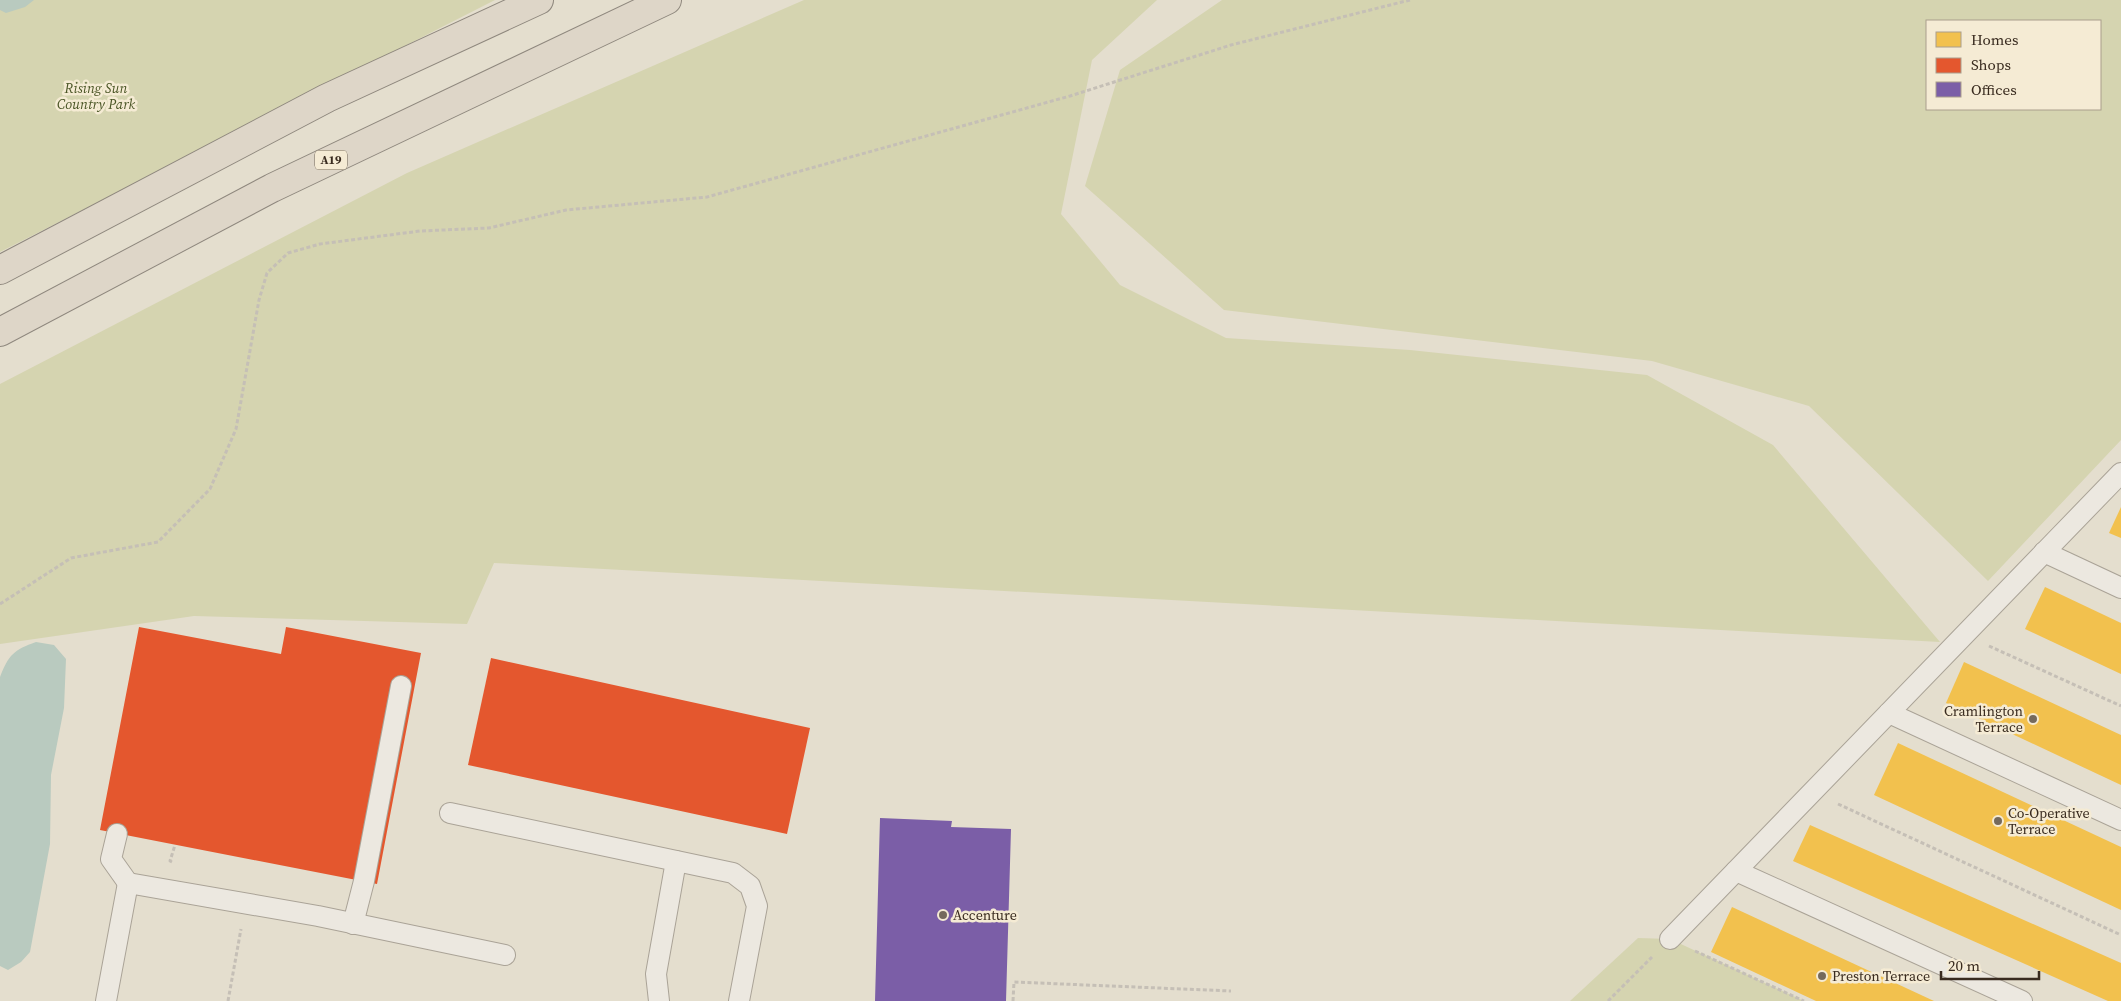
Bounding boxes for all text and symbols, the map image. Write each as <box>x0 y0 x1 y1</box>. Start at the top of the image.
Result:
legend <box>1926 20 2101 110</box>
text: Homes <box>1971 29 2018 50</box>
text: Shops <box>1971 54 2011 75</box>
park label: Rising Sun Country Park <box>57 78 135 114</box>
text: Offices <box>1971 79 2017 100</box>
road number: A19 <box>315 150 347 170</box>
place label: Cramlington Terrace <box>1944 701 2024 737</box>
marker: Cramlington Terrace <box>2027 713 2039 725</box>
place label: Co-Operative Terrace <box>2008 803 2090 839</box>
marker: Co-Operative Terrace <box>1992 815 2004 827</box>
place label: Accenture <box>953 905 1017 925</box>
marker: Accenture <box>937 909 949 921</box>
scale bar <box>1941 948 2038 980</box>
text: 20 m <box>1948 955 1980 976</box>
place label: Preston Terrace <box>1832 966 1930 986</box>
marker: Preston Terrace <box>1816 970 1828 982</box>

